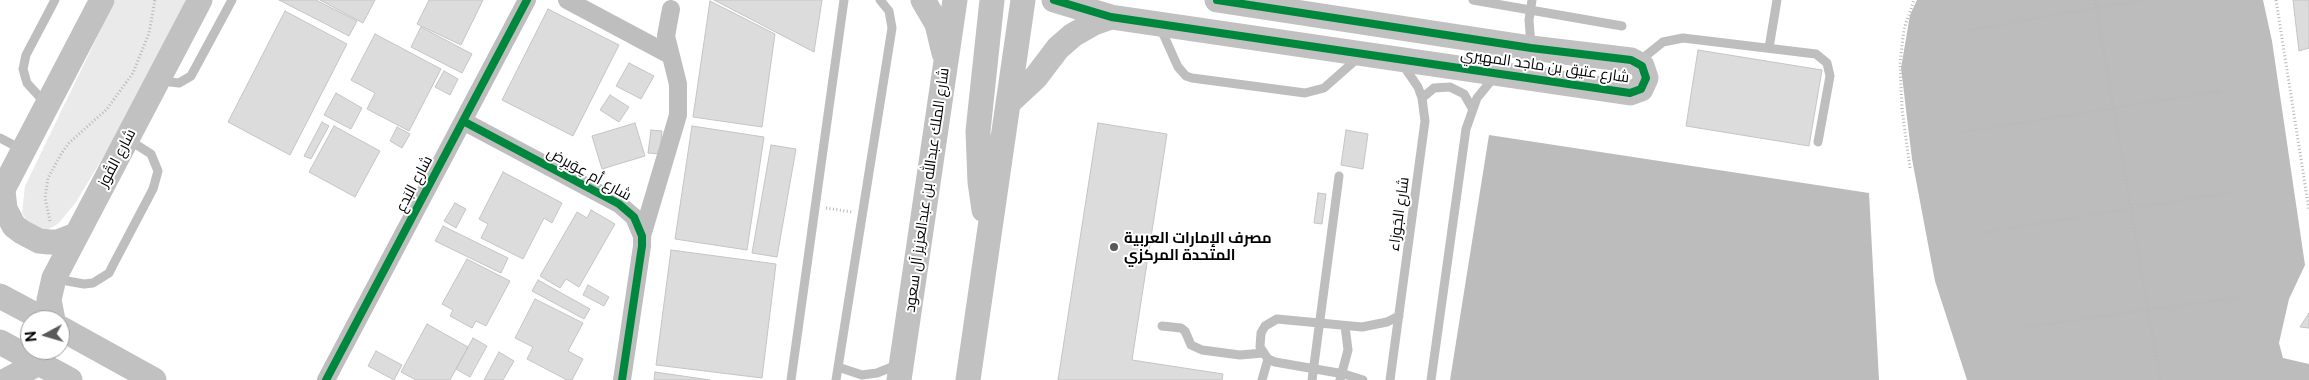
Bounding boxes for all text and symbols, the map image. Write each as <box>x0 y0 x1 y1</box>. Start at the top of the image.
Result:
street label: شارع عتيق بن ماجد المهيري <box>1459 45 1631 87</box>
street label: شارع الملك عبدالله بن عبدالعزيز آل سعود <box>901 67 953 313</box>
street label: شارع القُوز <box>94 126 140 190</box>
street label: شارع أم عِوَيرِض <box>544 143 634 205</box>
street label: شارع البَدع <box>392 153 436 215</box>
street label: شارع الجَوزاء <box>1385 176 1413 252</box>
place label: مصرف الإمارات العربية المتحدة المركزي <box>1124 229 1272 264</box>
marker: مصرف الإمارات العربية المتحدة المركزي <box>1108 241 1120 253</box>
north arrow <box>20 310 70 360</box>
text: N <box>23 330 40 343</box>

